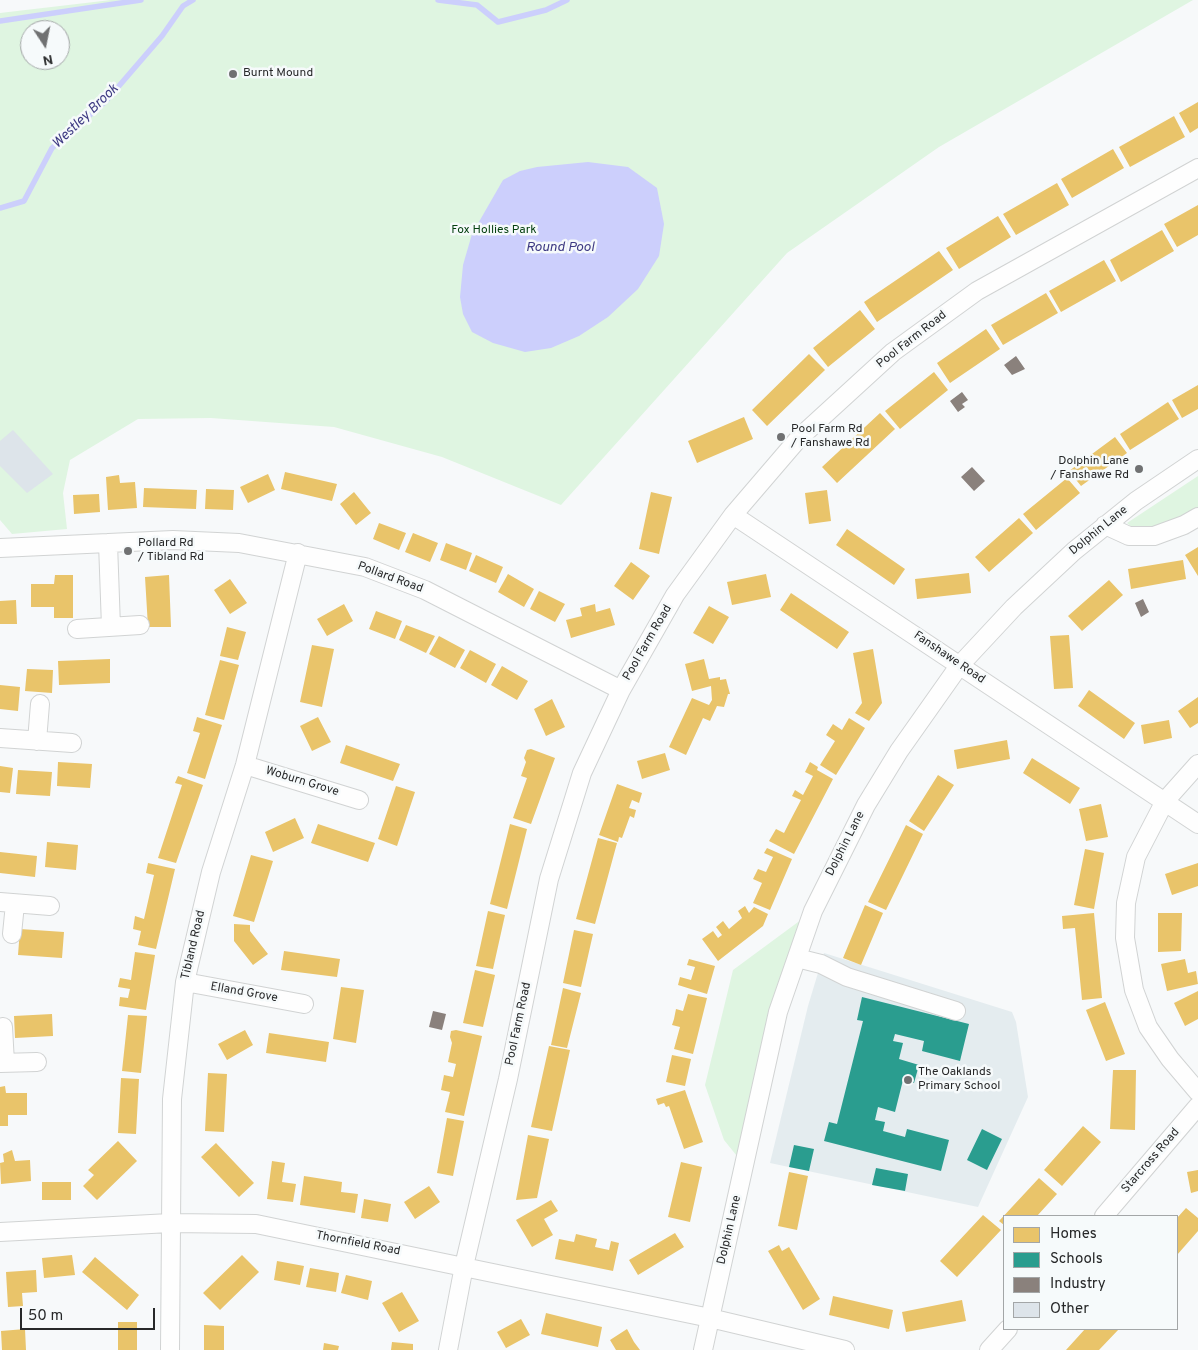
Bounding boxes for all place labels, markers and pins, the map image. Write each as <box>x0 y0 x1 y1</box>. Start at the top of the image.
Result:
place label: Burnt Mound <box>243 67 313 81</box>
marker: Burnt Mound <box>227 68 239 80</box>
place label: Pool Farm Rd / Fanshawe Rd <box>791 423 870 451</box>
marker: Pool Farm Rd / Fanshawe Rd <box>775 431 787 443</box>
place label: Dolphin Lane / Fanshawe Rd <box>1050 455 1129 483</box>
marker: Dolphin Lane / Fanshawe Rd <box>1133 463 1145 475</box>
place label: Pollard Rd / Tibland Rd <box>138 537 204 565</box>
marker: Pollard Rd / Tibland Rd <box>122 545 134 557</box>
place label: The Oaklands Primary School <box>918 1066 1000 1094</box>
marker: The Oaklands Primary School <box>902 1074 914 1086</box>

